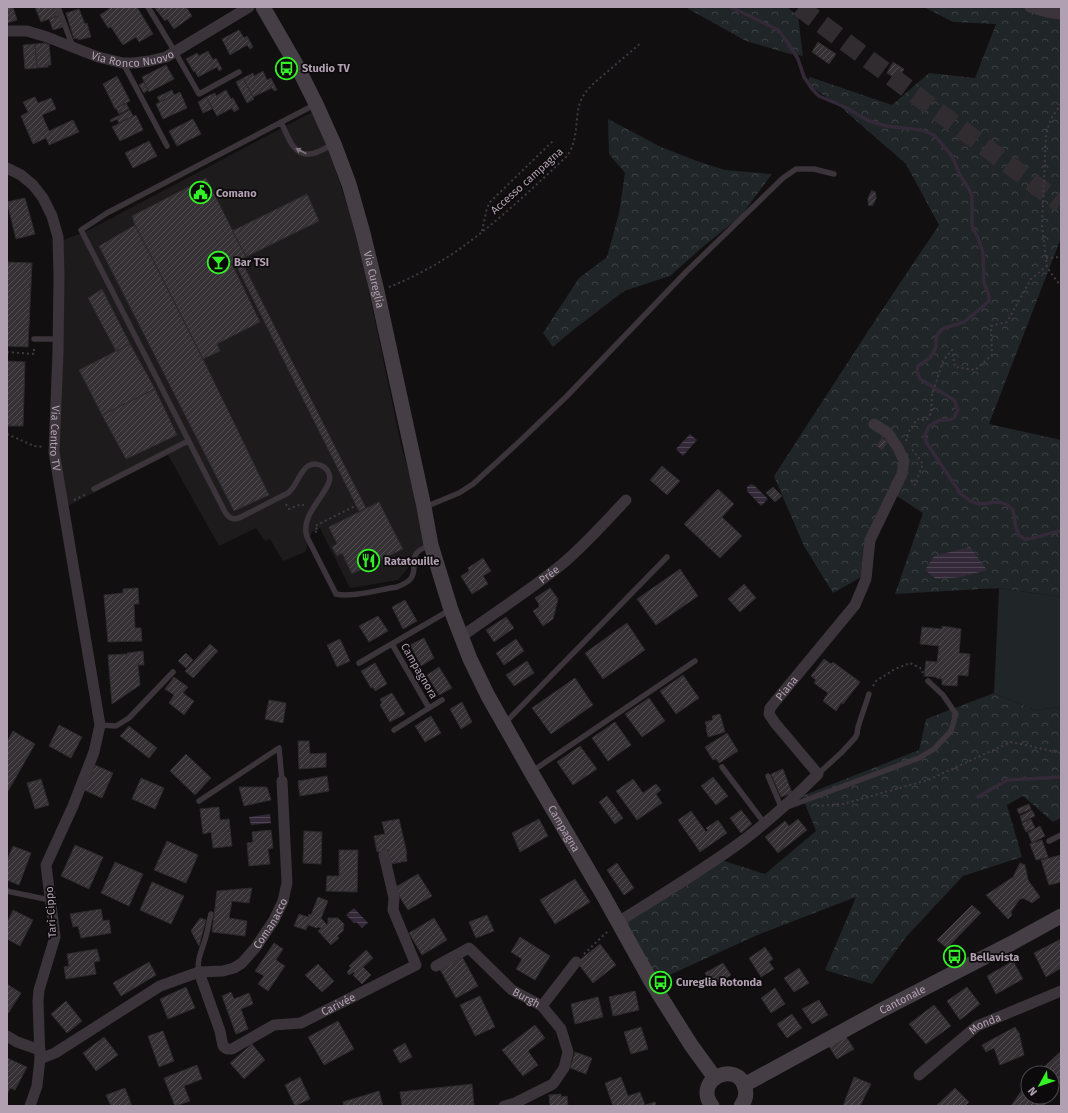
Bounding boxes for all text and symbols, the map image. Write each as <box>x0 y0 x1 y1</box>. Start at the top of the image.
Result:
street label: Via Ronco Nuovo <box>89 47 176 70</box>
bus stop icon: Studio TV <box>273 55 299 81</box>
place label: Studio TV <box>302 62 351 75</box>
street label: Accesso campagna <box>488 145 566 217</box>
one-way arrow <box>295 148 307 154</box>
public building icon: Comano <box>188 180 214 206</box>
place label: Comano <box>216 187 257 200</box>
bar icon: Bar TSI <box>205 249 231 275</box>
street label: Via Cureglia <box>361 250 387 309</box>
place label: Bar TSI <box>234 256 269 269</box>
street label: Via Centro TV <box>47 405 64 473</box>
restaurant icon: Ratatouille <box>355 548 381 574</box>
place label: Ratatouille <box>384 555 439 568</box>
street label: Prée <box>536 563 562 586</box>
street label: Campagnora <box>398 641 440 701</box>
street label: Piana <box>773 673 800 703</box>
street label: Campagna <box>545 803 583 854</box>
street label: Tarì-Cippo <box>43 886 59 938</box>
street label: Comanacco <box>250 896 290 951</box>
bus stop icon: Bellavista <box>942 944 968 970</box>
place label: Bellavista <box>970 951 1019 964</box>
bus stop icon: Cureglia Rotonda <box>648 969 674 995</box>
place label: Cureglia Rotonda <box>676 976 762 989</box>
street label: Cantonale <box>877 982 928 1017</box>
street label: Burgh <box>510 985 542 1010</box>
street label: Carivée <box>319 990 358 1018</box>
street label: Monda <box>966 1010 1003 1037</box>
north arrow <box>1020 1065 1060 1105</box>
text: N <box>1025 1084 1040 1098</box>

